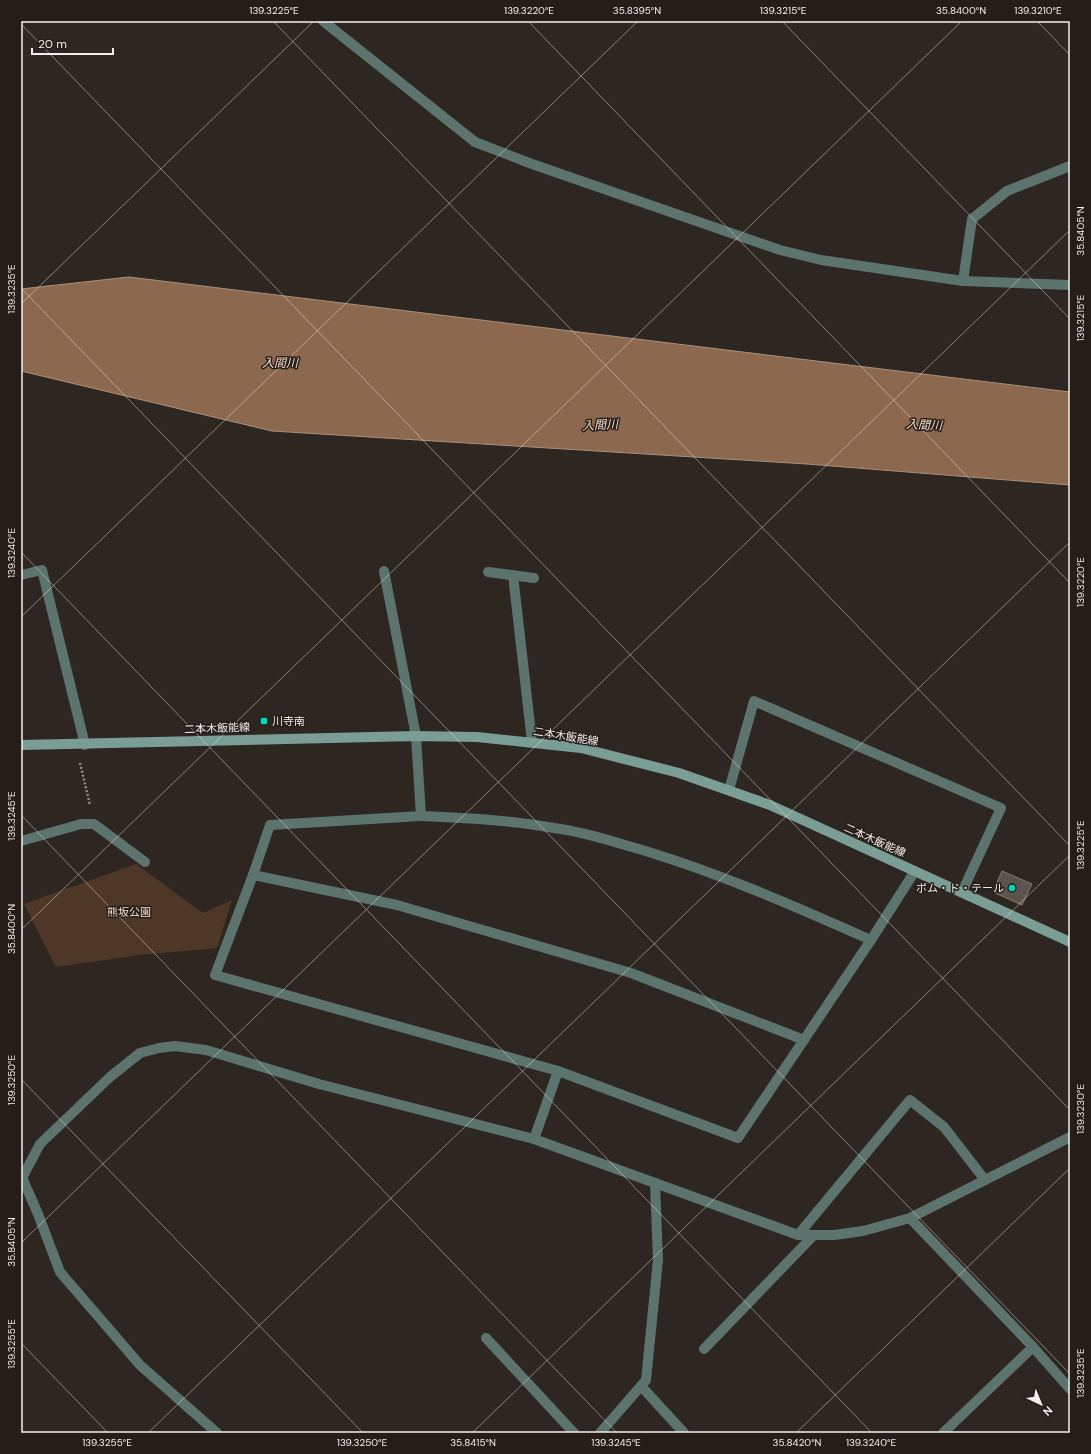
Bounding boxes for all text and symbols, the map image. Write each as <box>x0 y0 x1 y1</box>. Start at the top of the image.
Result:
text: 139.3225°E <box>249 4 299 17</box>
text: 139.3220°E <box>504 4 554 17</box>
text: 35.8395°N <box>613 4 661 17</box>
text: 139.3215°E <box>760 4 807 17</box>
text: 35.8400°N <box>936 4 986 17</box>
text: 139.3210°E <box>1014 4 1062 17</box>
scale bar <box>32 30 113 56</box>
text: 20 m <box>38 36 67 52</box>
text: 35.8405°N <box>1074 206 1087 256</box>
text: 139.3235°E <box>5 264 18 314</box>
text: 139.3215°E <box>1074 294 1087 341</box>
water label: 入間川 <box>262 355 300 371</box>
water label: 入間川 <box>582 416 620 434</box>
water label: 入間川 <box>906 416 944 434</box>
text: 139.3240°E <box>5 528 18 578</box>
text: 139.3220°E <box>1074 557 1087 607</box>
place label: 川寺南 <box>272 714 305 728</box>
marker: 川寺南 <box>259 716 269 726</box>
street label: 二本木飯能線 <box>184 720 250 736</box>
street label: 二本木飯能線 <box>532 724 600 748</box>
text: 139.3245°E <box>5 791 18 841</box>
street label: 二本木飯能線 <box>842 820 908 860</box>
text: 139.3225°E <box>1074 820 1087 870</box>
place label: ポム・ド・テール <box>916 881 1004 895</box>
marker: ポム・ド・テール <box>1007 883 1017 893</box>
text: 35.8400°N <box>5 904 18 954</box>
park label: 熊坂公園 <box>107 905 151 919</box>
text: 139.3250°E <box>5 1054 18 1105</box>
text: 139.3230°E <box>1074 1084 1087 1134</box>
text: 35.8405°N <box>5 1217 18 1267</box>
text: 139.3255°E <box>5 1319 18 1369</box>
text: 139.3235°E <box>1074 1348 1087 1398</box>
north arrow <box>1021 1384 1061 1424</box>
text: N <box>1040 1403 1056 1419</box>
text: 139.3255°E <box>82 1436 132 1449</box>
text: 139.3250°E <box>337 1436 388 1449</box>
text: 35.8415°N <box>450 1436 496 1449</box>
text: 139.3245°E <box>591 1436 641 1449</box>
text: 35.8420°N <box>773 1436 822 1449</box>
text: 139.3240°E <box>846 1436 896 1449</box>

